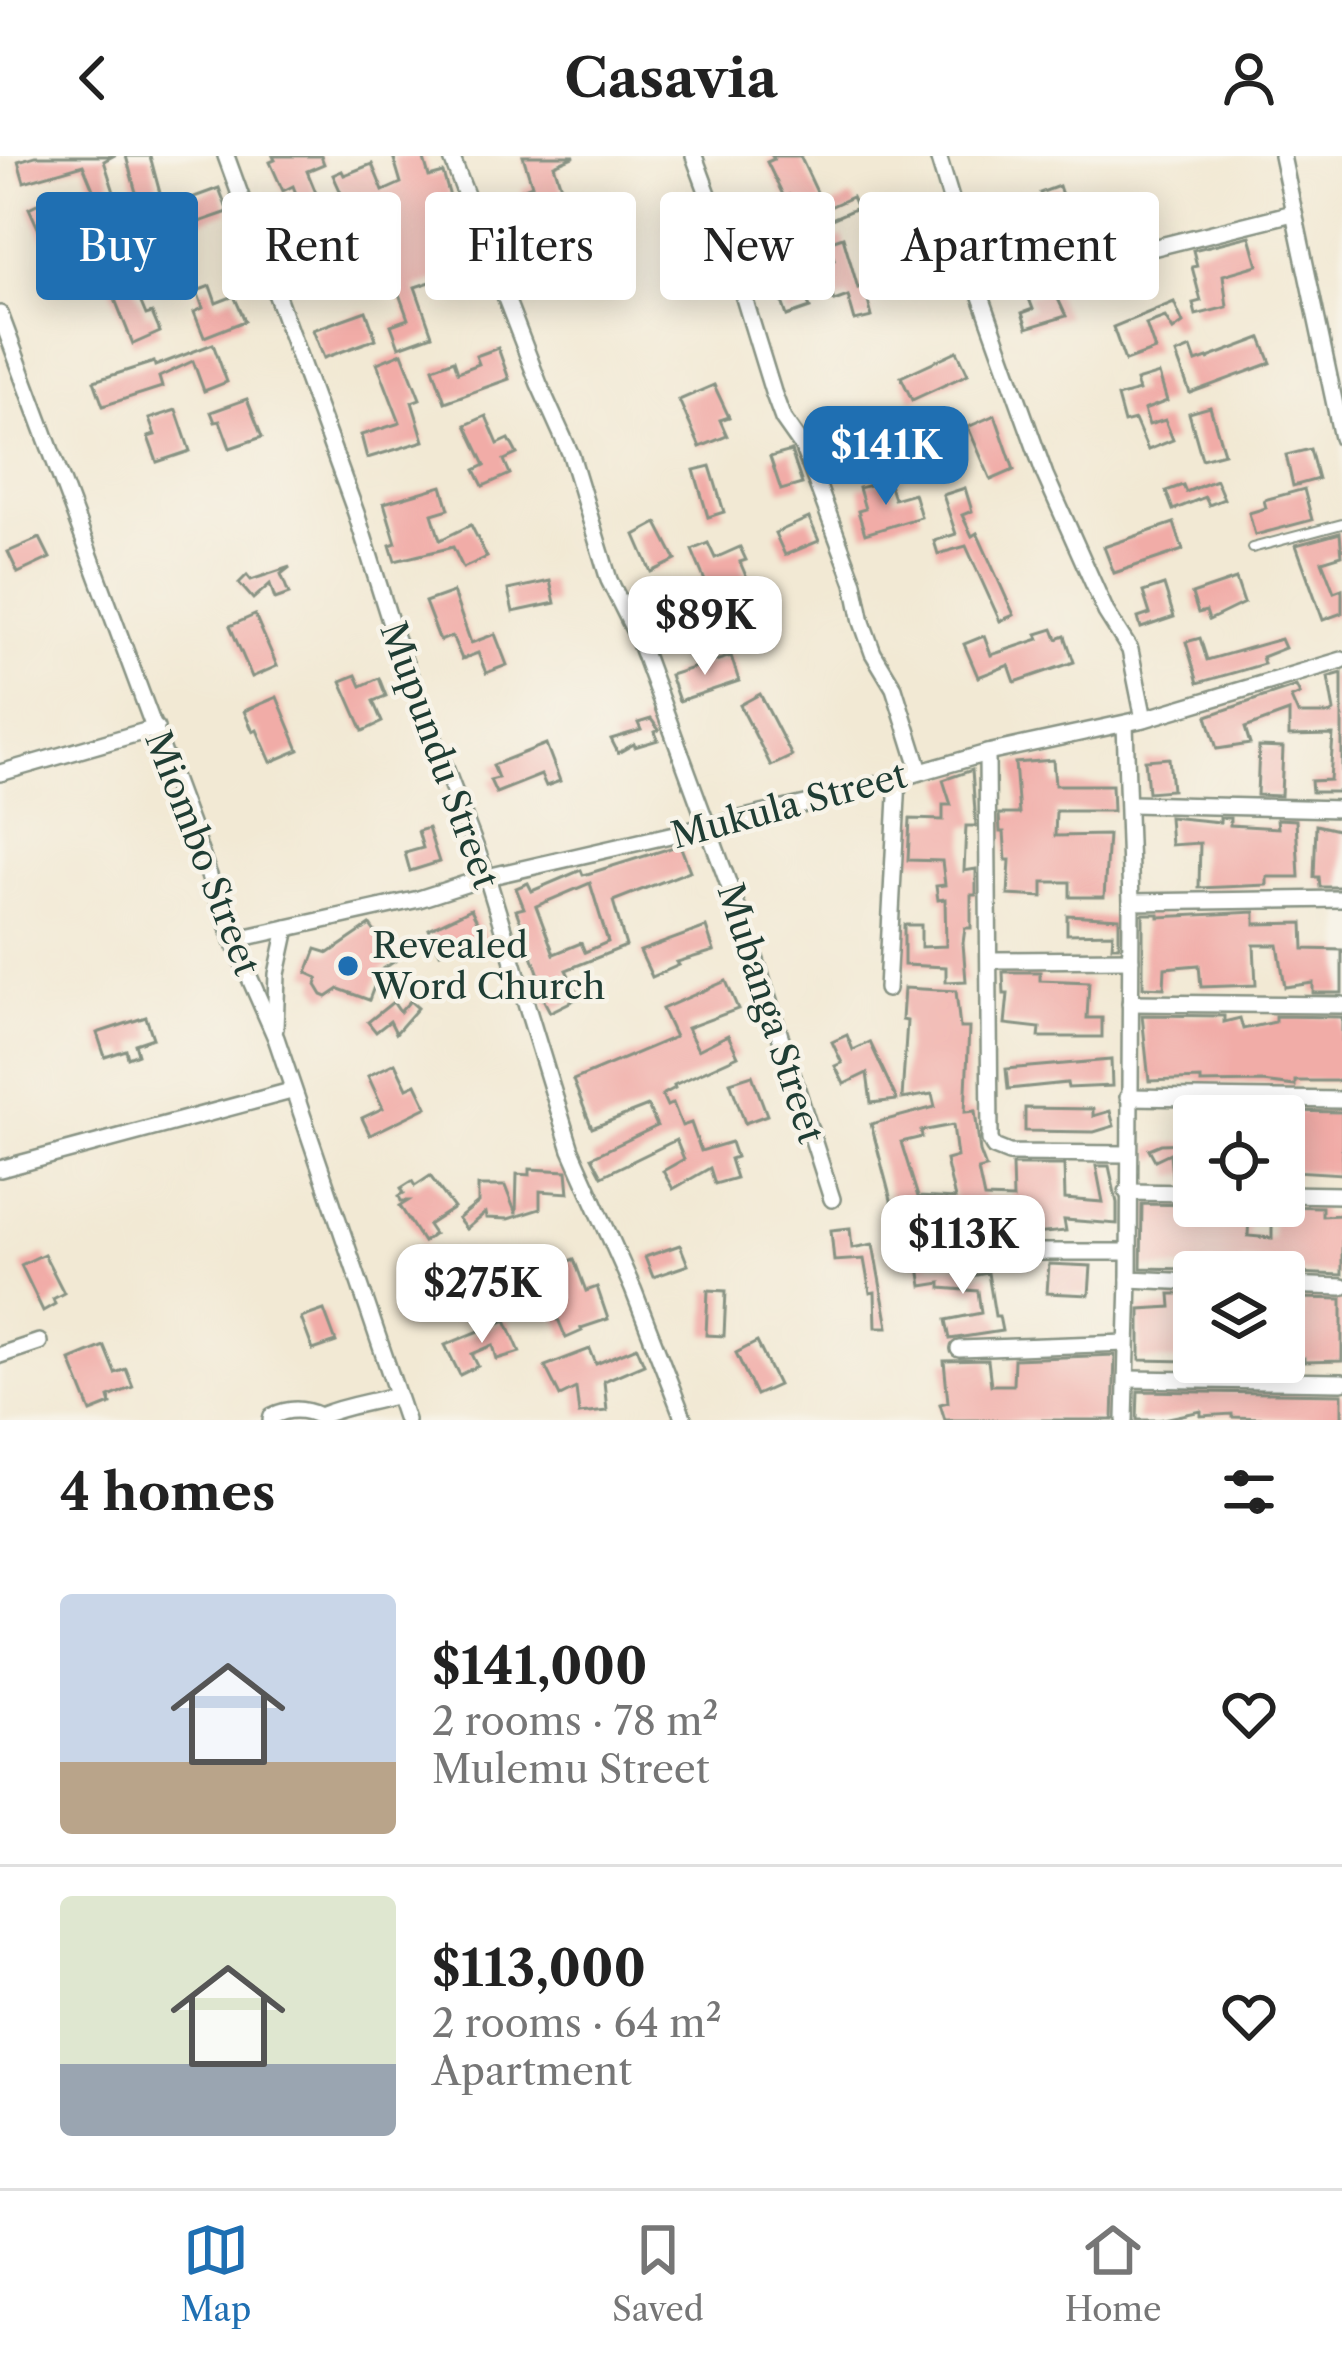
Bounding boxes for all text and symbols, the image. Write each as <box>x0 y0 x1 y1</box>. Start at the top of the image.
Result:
icon: back <box>60 45 126 111</box>
text: Casavia <box>564 45 778 111</box>
icon: person <box>1216 45 1282 111</box>
chip: Buy <box>36 192 198 300</box>
chip: Rent <box>222 192 401 300</box>
chip: Filters <box>425 192 636 300</box>
chip: New <box>660 192 835 300</box>
chip: Apartment <box>859 192 1159 300</box>
pin: $141K <box>802 406 970 508</box>
text: $141K <box>830 421 942 469</box>
pin: $89K <box>634 576 776 678</box>
text: $89K <box>655 591 755 639</box>
street label: Mupundu Street <box>371 616 509 895</box>
street label: Miombo Street <box>136 725 270 982</box>
street label: Mukula Street <box>667 752 912 858</box>
street label: Mubanga Street <box>708 878 834 1149</box>
place label: Revealed Word Church <box>371 923 605 1008</box>
marker: Revealed Word Church <box>335 953 361 979</box>
map controls <box>1173 1095 1305 1383</box>
button: locate <box>1173 1095 1305 1227</box>
pin: $113K <box>879 1195 1047 1297</box>
text: $113K <box>908 1210 1018 1258</box>
pin: $275K <box>398 1244 566 1346</box>
button: layers <box>1173 1251 1305 1383</box>
text: $275K <box>423 1259 541 1307</box>
icon: filters <box>1216 1459 1282 1525</box>
text: 4 homes <box>60 1461 275 1523</box>
text: $141,000 <box>432 1635 647 1697</box>
icon: home <box>156 1642 300 1786</box>
icon: heart <box>1216 1681 1282 1747</box>
text: 2 rooms · 78 m² <box>432 1697 719 1745</box>
text: Mulemu Street <box>432 1745 709 1793</box>
text: $113,000 <box>432 1937 646 1999</box>
icon: home <box>156 1944 300 2088</box>
icon: heart <box>1216 1983 1282 2049</box>
text: 2 rooms · 64 m² <box>432 1999 722 2047</box>
text: Apartment <box>432 2047 632 2095</box>
tab: Map <box>180 2217 251 2330</box>
tab: Saved <box>612 2217 704 2330</box>
tab: Home <box>1065 2217 1162 2330</box>

